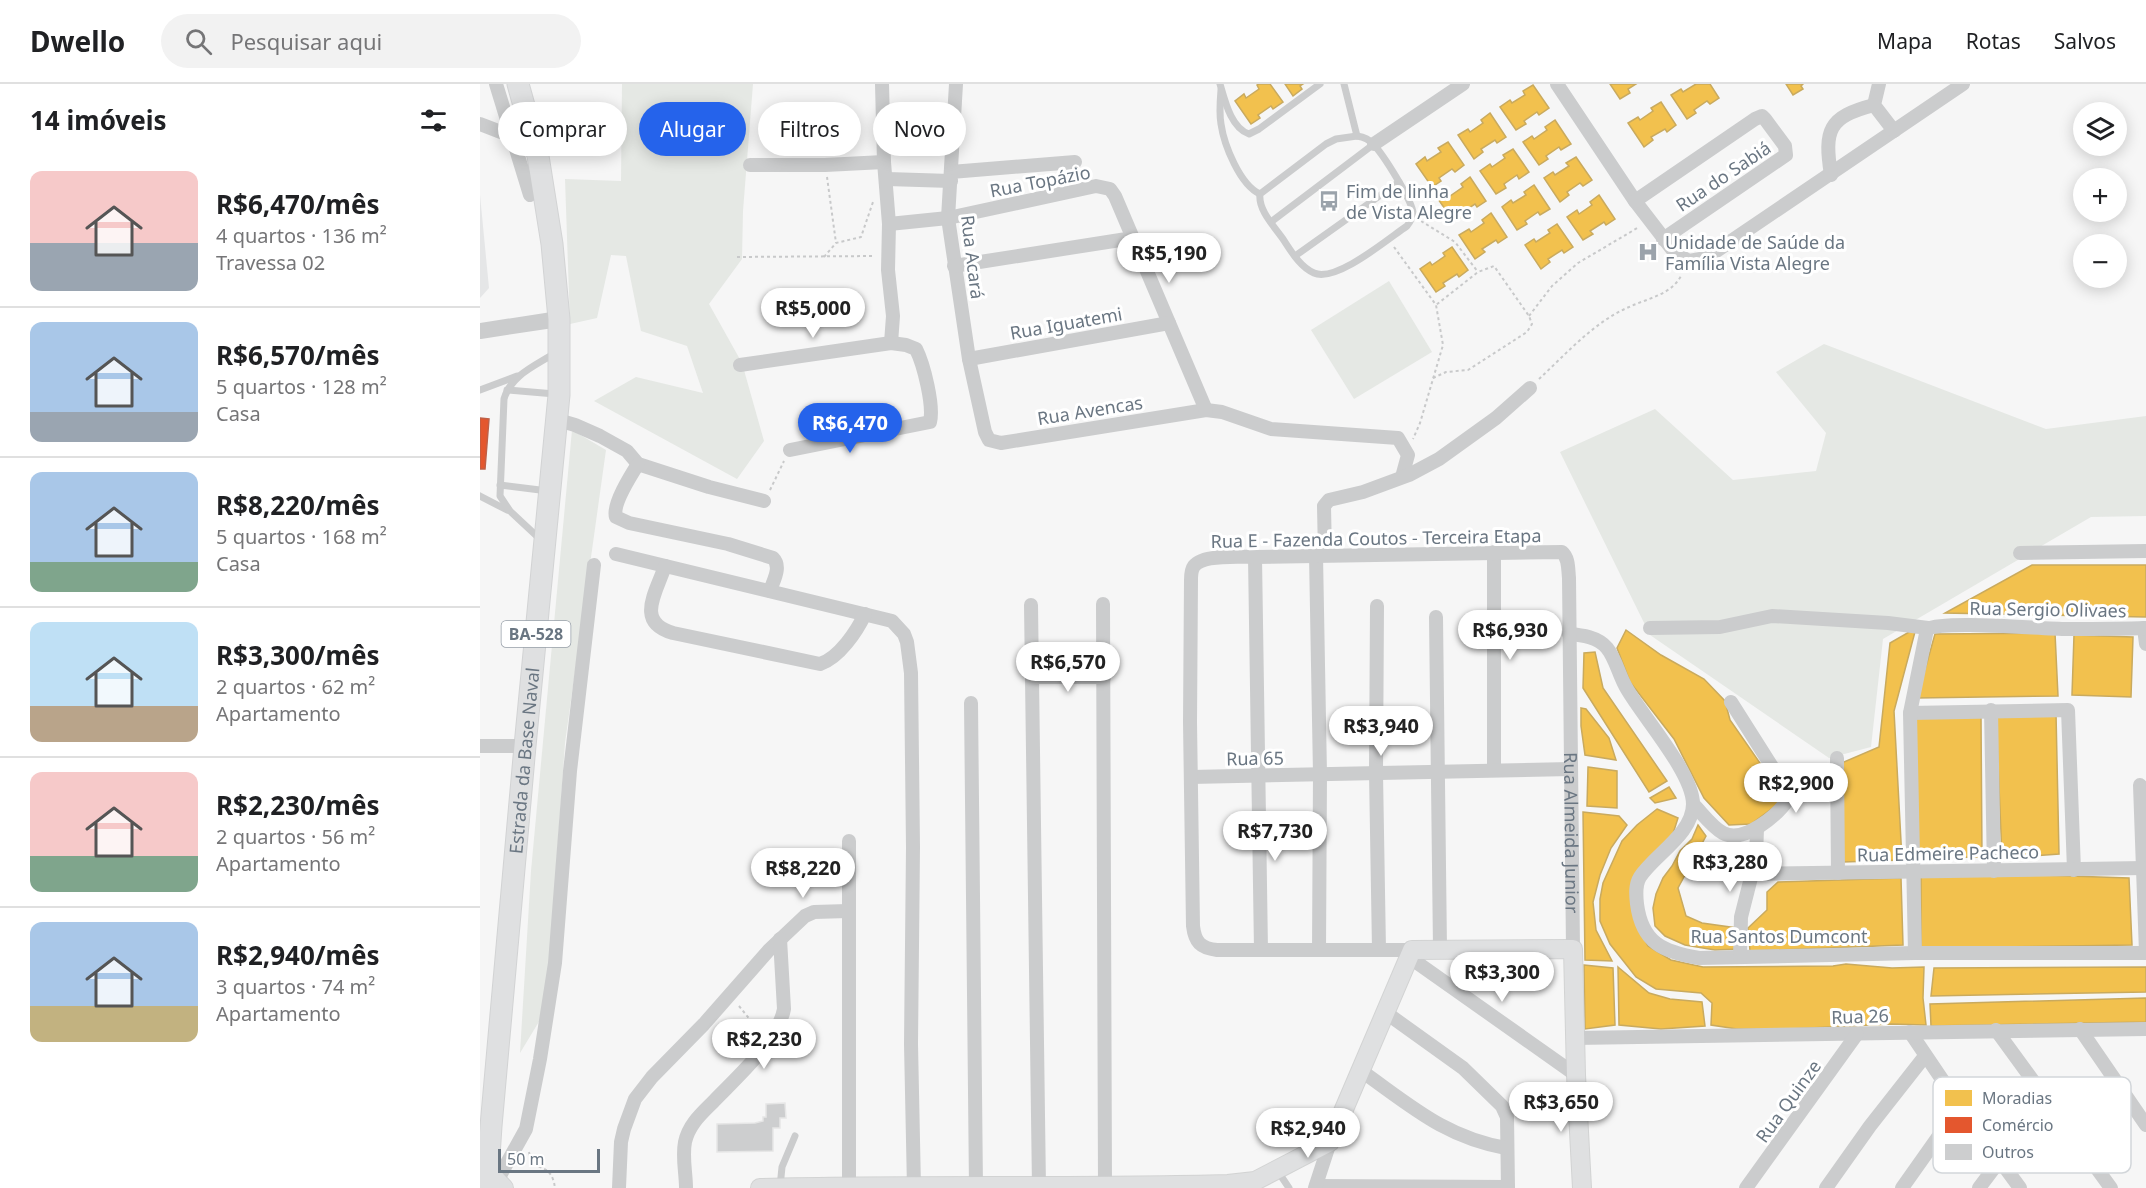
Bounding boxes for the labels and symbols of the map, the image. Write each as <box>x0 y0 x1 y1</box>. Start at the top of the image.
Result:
street label: Rua do Sabiá <box>1671 135 1775 217</box>
street label: Rua Topázio <box>988 159 1092 203</box>
place label: Fim de linha de Vista Alegre <box>1346 179 1472 224</box>
bus stop icon: Fim de linha de Vista Alegre <box>1317 189 1341 213</box>
street label: Rua Acará <box>956 214 990 300</box>
place label: Unidade de Saúde da Família Vista Alegre <box>1665 230 1845 275</box>
pin: R$5,190 <box>1114 233 1224 284</box>
hospital icon: Unidade de Saúde da Família Vista Alegre <box>1636 240 1660 264</box>
pin: R$5,000 <box>758 288 868 339</box>
street label: Rua Iguatemi <box>1008 301 1124 345</box>
street label: Rua Avencas <box>1036 390 1144 430</box>
pin: R$6,470 <box>795 403 905 454</box>
street label: Rua E - Fazenda Coutos - Terceira Etapa <box>1210 523 1542 553</box>
street label: Rua Sergio Olivaes <box>1969 596 2127 622</box>
pin: R$6,930 <box>1455 610 1565 661</box>
road number: BA-528 <box>502 621 570 647</box>
pin: R$6,570 <box>1013 642 1123 693</box>
street label: Estrada da Base Naval <box>503 666 545 855</box>
pin: R$3,940 <box>1326 706 1436 757</box>
street label: Rua 65 <box>1226 745 1284 771</box>
street label: Rua Almeida Junior <box>1559 752 1585 914</box>
pin: R$2,900 <box>1741 763 1851 814</box>
pin: R$7,730 <box>1220 811 1330 862</box>
street label: Rua Edmeire Pacheco <box>1857 839 2039 867</box>
pin: R$3,280 <box>1675 842 1785 893</box>
pin: R$8,220 <box>748 848 858 899</box>
street label: Rua Santos Dumcont <box>1690 924 1868 948</box>
pin: R$3,300 <box>1447 952 1557 1003</box>
street label: Rua 26 <box>1831 1003 1889 1029</box>
pin: R$2,230 <box>709 1019 819 1070</box>
street label: Rua Quinze <box>1750 1055 1826 1147</box>
legend <box>1933 1077 2131 1173</box>
pin: R$3,650 <box>1506 1082 1616 1133</box>
text: Moradias <box>1982 1087 2052 1109</box>
pin: R$2,940 <box>1253 1108 1363 1159</box>
text: Comércio <box>1982 1114 2054 1136</box>
text: Outros <box>1982 1141 2034 1163</box>
scale bar <box>498 1146 600 1174</box>

